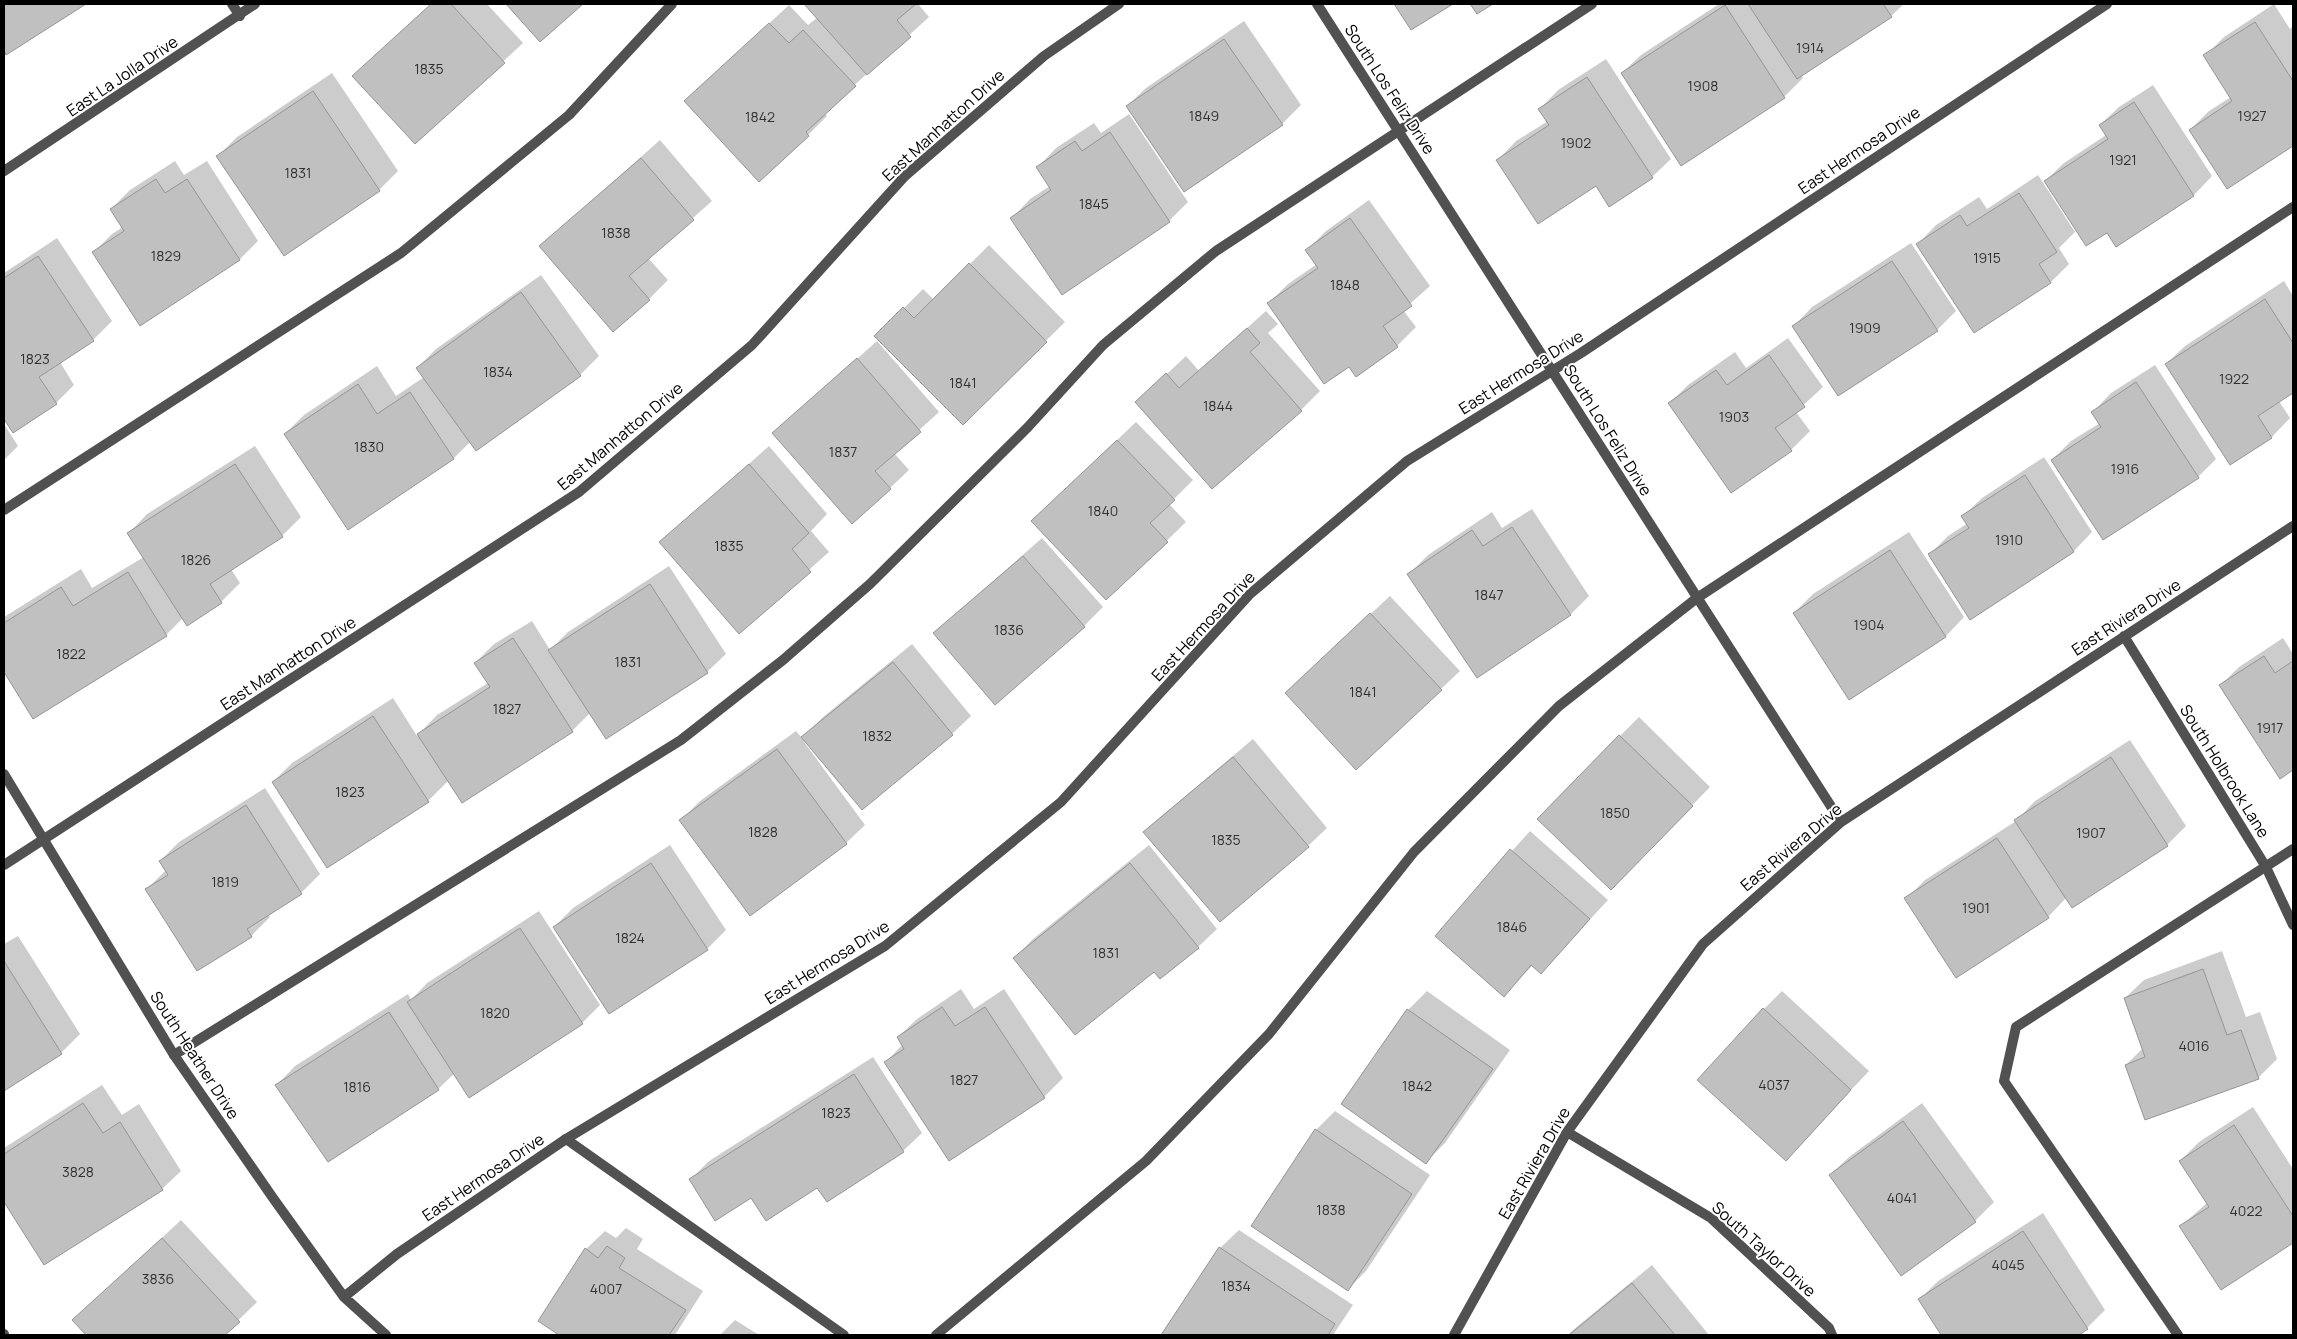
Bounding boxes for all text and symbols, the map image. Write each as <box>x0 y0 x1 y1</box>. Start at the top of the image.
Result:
street label: South Los Feliz Drive <box>1340 20 1440 158</box>
street label: East La Jolla Drive <box>62 30 182 122</box>
house number: 1914 <box>1796 38 1824 57</box>
house number: 1835 <box>414 59 444 78</box>
street label: East Manhatton Drive <box>877 64 1009 186</box>
house number: 1908 <box>1688 76 1718 95</box>
street label: East Hermosa Drive <box>1794 101 1924 199</box>
house number: 1849 <box>1189 106 1219 125</box>
house number: 1927 <box>2237 106 2267 125</box>
house number: 1842 <box>745 107 775 126</box>
house number: 1902 <box>1561 133 1591 152</box>
house number: 1921 <box>2109 150 2137 169</box>
house number: 1831 <box>285 163 311 182</box>
house number: 1845 <box>1079 194 1109 213</box>
house number: 1838 <box>601 223 631 242</box>
house number: 1829 <box>151 246 181 265</box>
house number: 1915 <box>1973 248 2001 267</box>
house number: 1848 <box>1330 275 1360 294</box>
house number: 1909 <box>1849 318 1881 337</box>
street label: East Hermosa Drive <box>1455 325 1587 419</box>
house number: 1823 <box>20 349 50 368</box>
street label: South Los Feliz Drive <box>1559 360 1657 500</box>
house number: 1834 <box>483 362 513 381</box>
house number: 1922 <box>2219 369 2249 388</box>
house number: 1841 <box>949 373 977 392</box>
street label: East Manhatton Drive <box>553 377 687 495</box>
house number: 1844 <box>1203 396 1233 415</box>
house number: 1903 <box>1719 407 1749 426</box>
house number: 1830 <box>354 437 384 456</box>
house number: 1837 <box>829 442 857 461</box>
house number: 1916 <box>2111 459 2139 478</box>
house number: 1840 <box>1088 501 1118 520</box>
house number: 1910 <box>1995 530 2023 549</box>
house number: 1835 <box>714 536 744 555</box>
house number: 1826 <box>181 550 211 569</box>
street label: East Hermosa Drive <box>1146 566 1260 686</box>
street label: East Riviera Drive <box>2067 573 2185 661</box>
house number: 1847 <box>1475 585 1503 604</box>
street label: East Manhatton Drive <box>216 611 360 715</box>
house number: 1904 <box>1854 615 1884 634</box>
house number: 1836 <box>994 620 1024 639</box>
house number: 1822 <box>56 644 86 663</box>
house number: 1831 <box>615 652 641 671</box>
house number: 1841 <box>1349 682 1377 701</box>
house number: 1827 <box>493 699 521 718</box>
street label: South Holbrook Lane <box>2175 700 2275 842</box>
house number: 1917 <box>2257 718 2283 737</box>
house number: 1832 <box>862 726 892 745</box>
house number: 1823 <box>335 782 365 801</box>
street label: East Riviera Drive <box>1736 798 1846 896</box>
house number: 1850 <box>1600 803 1630 822</box>
house number: 1828 <box>748 822 778 841</box>
house number: 1907 <box>2076 823 2106 842</box>
house number: 1835 <box>1211 830 1241 849</box>
house number: 1819 <box>211 872 239 891</box>
house number: 1901 <box>1962 898 1990 917</box>
street label: East Hermosa Drive <box>761 915 893 1009</box>
house number: 1846 <box>1497 917 1527 936</box>
house number: 1824 <box>615 928 645 947</box>
house number: 1831 <box>1093 943 1119 962</box>
street label: South Heather Drive <box>145 987 245 1123</box>
house number: 1820 <box>480 1003 510 1022</box>
house number: 4016 <box>2179 1036 2209 1055</box>
house number: 1827 <box>950 1070 978 1089</box>
house number: 4037 <box>1758 1075 1790 1094</box>
house number: 1842 <box>1402 1076 1432 1095</box>
house number: 1816 <box>343 1077 371 1096</box>
house number: 1823 <box>821 1103 851 1122</box>
street label: East Riviera Drive <box>1493 1103 1575 1223</box>
street label: East Hermosa Drive <box>418 1128 548 1226</box>
house number: 3828 <box>62 1162 94 1181</box>
house number: 4041 <box>1887 1188 1917 1207</box>
street label: South Taylor Drive <box>1707 1196 1821 1302</box>
house number: 1838 <box>1316 1200 1346 1219</box>
house number: 4022 <box>2230 1201 2262 1220</box>
house number: 4045 <box>1991 1255 2025 1274</box>
house number: 3836 <box>142 1269 174 1288</box>
house number: 1834 <box>1221 1276 1251 1295</box>
house number: 4007 <box>590 1279 622 1298</box>

